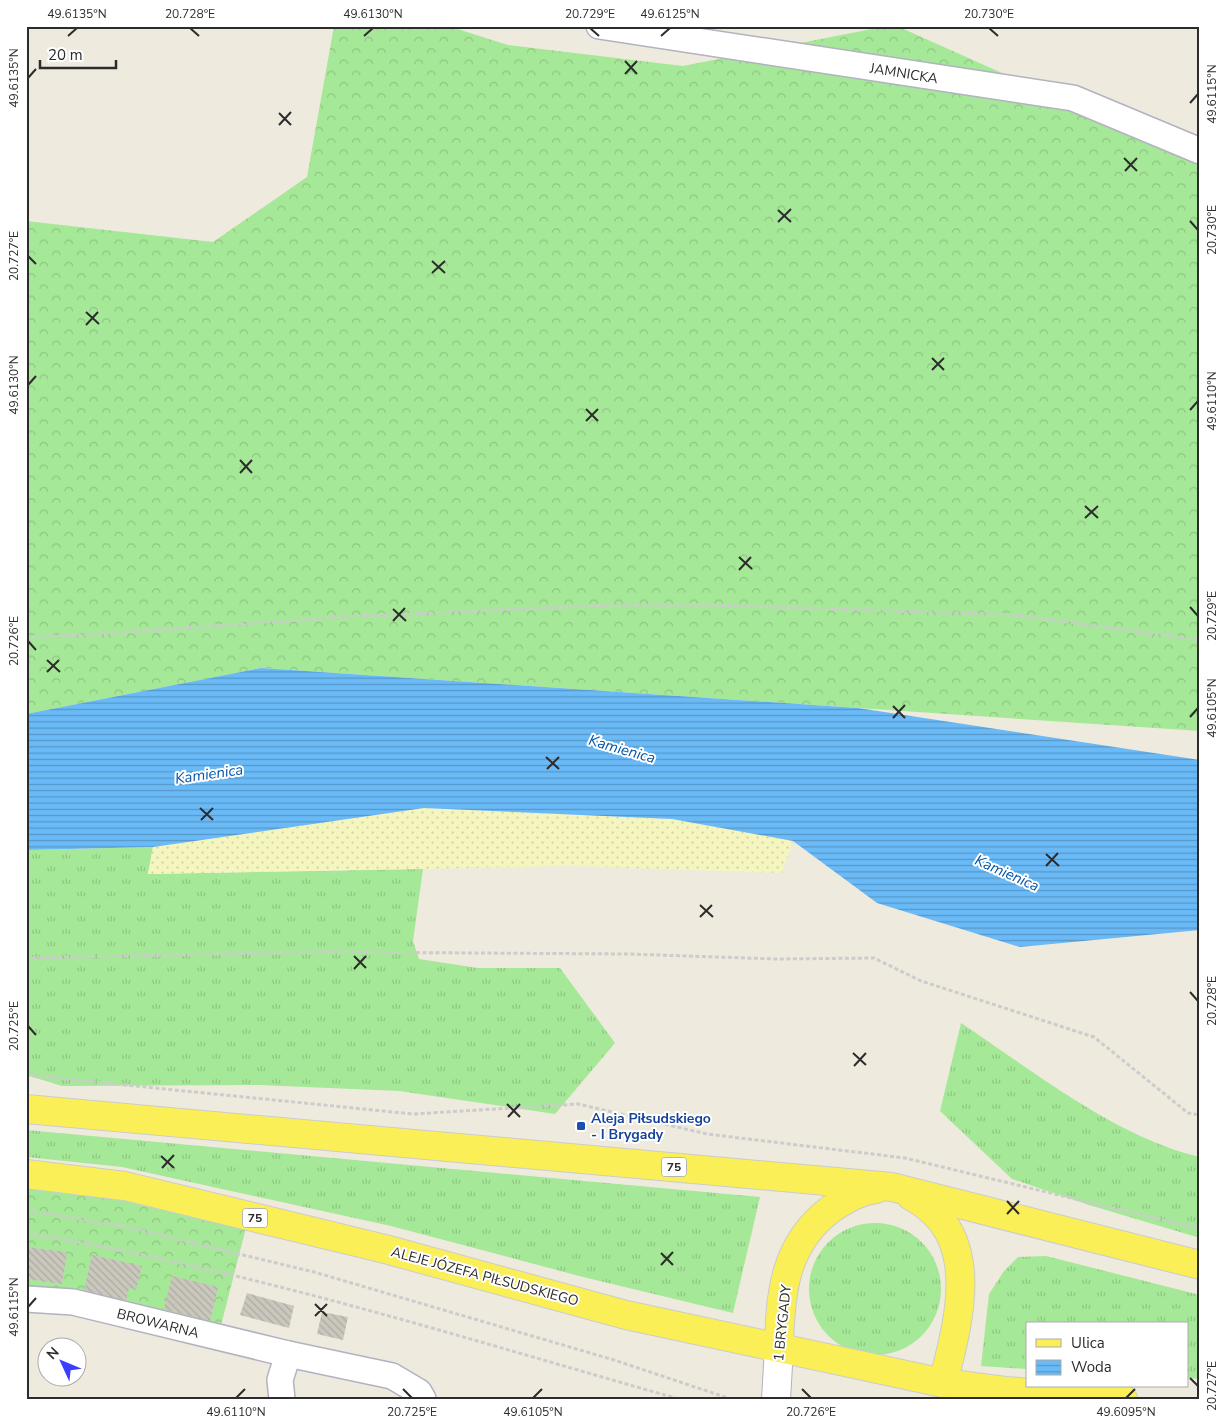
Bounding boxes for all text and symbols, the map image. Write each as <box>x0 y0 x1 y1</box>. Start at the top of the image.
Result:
text: 49.6135°N <box>47 6 107 22</box>
text: 20.728°E <box>165 6 215 22</box>
text: 49.6130°N <box>343 6 403 22</box>
text: 20.729°E <box>565 6 615 22</box>
text: 49.6125°N <box>640 6 700 22</box>
text: 20.730°E <box>964 6 1014 22</box>
scale bar <box>40 38 116 70</box>
text: 20 m <box>48 45 83 65</box>
text: 49.6135°N <box>6 48 22 108</box>
street label: JAMNICKA <box>868 59 939 88</box>
text: 49.6115°N <box>1204 64 1220 124</box>
text: 20.730°E <box>1204 205 1220 255</box>
text: 20.727°E <box>6 231 22 281</box>
text: 49.6130°N <box>6 355 22 415</box>
text: 49.6110°N <box>1204 371 1220 431</box>
text: 20.729°E <box>1204 591 1220 641</box>
text: 20.726°E <box>6 616 22 666</box>
text: 49.6105°N <box>1204 678 1220 738</box>
water label: Kamienica <box>586 730 658 768</box>
water label: Kamienica <box>174 759 244 789</box>
water label: Kamienica <box>972 850 1042 896</box>
text: 20.728°E <box>1204 976 1220 1026</box>
text: 20.725°E <box>6 1001 22 1051</box>
place label: Aleja Piłsudskiego - I Brygady <box>591 1109 711 1144</box>
marker: Aleja Piłsudskiego - I Brygady <box>575 1120 587 1132</box>
road number: 75 <box>662 1158 686 1176</box>
road number: 75 <box>242 1208 268 1228</box>
street label: ALEJE JÓZEFA PIŁSUDSKIEGO <box>389 1242 581 1311</box>
text: 49.6115°N <box>6 1277 22 1337</box>
street label: 1 BRYGADY <box>769 1283 796 1362</box>
street label: BROWARNA <box>115 1304 201 1343</box>
legend <box>1026 1322 1188 1388</box>
text: Ulica <box>1071 1333 1105 1353</box>
north arrow <box>38 1338 88 1388</box>
text: N <box>43 1343 63 1364</box>
text: Woda <box>1071 1357 1112 1377</box>
text: 20.727°E <box>1204 1361 1220 1411</box>
text: 49.6110°N <box>206 1404 266 1420</box>
text: 20.725°E <box>387 1404 437 1420</box>
text: 49.6105°N <box>503 1404 563 1420</box>
text: 20.726°E <box>786 1404 836 1420</box>
text: 49.6095°N <box>1096 1404 1156 1420</box>

